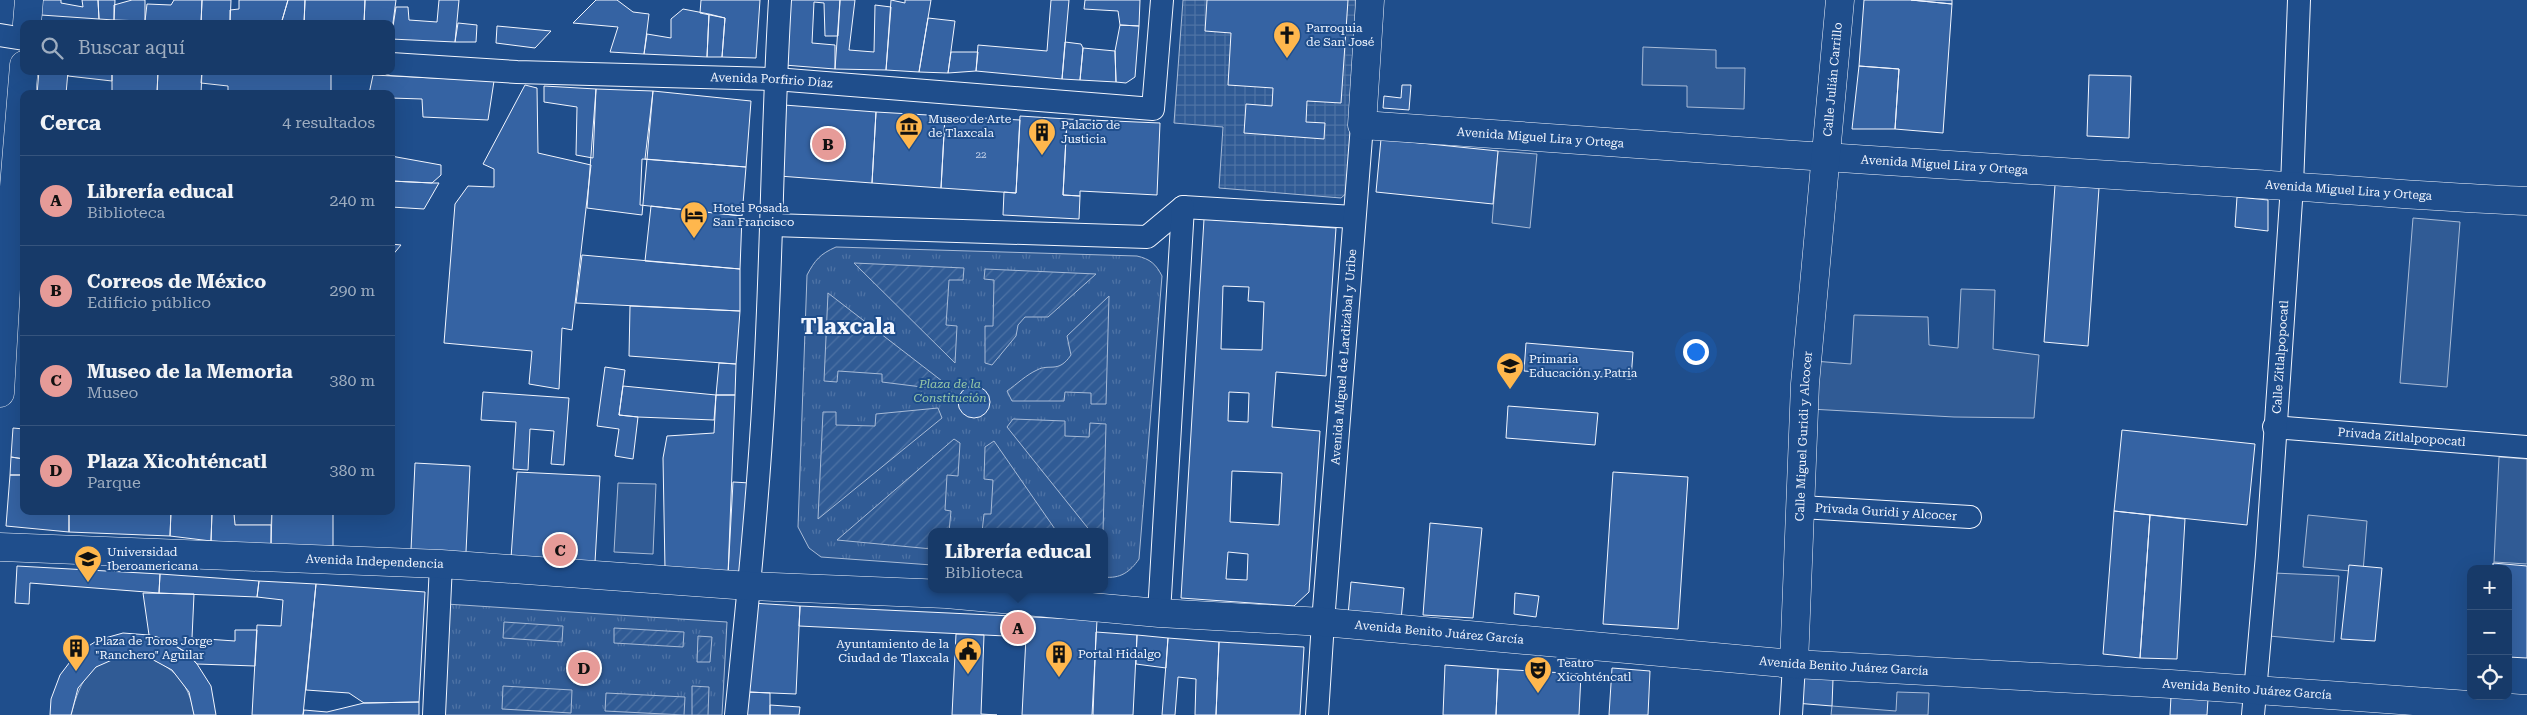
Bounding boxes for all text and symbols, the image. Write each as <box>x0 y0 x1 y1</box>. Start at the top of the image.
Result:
search box <box>20 20 395 75</box>
church icon: Parroquia de San José <box>1272 20 1302 59</box>
place label: Parroquia de San José <box>1306 21 1375 49</box>
street label: Calle Julián Carrillo <box>1821 22 1845 137</box>
icon: search <box>38 34 66 62</box>
text: Buscar aquí <box>78 36 185 59</box>
street label: Avenida Porfirio Díaz <box>710 70 834 91</box>
text: Cerca <box>40 111 101 135</box>
museum icon: Museo de Arte de Tlaxcala <box>894 111 924 150</box>
place label: Museo de Arte de Tlaxcala <box>928 112 1012 140</box>
text: 4 resultados <box>282 113 375 132</box>
building icon: Palacio de Justicia <box>1027 117 1057 156</box>
place label: Palacio de Justicia <box>1061 118 1121 146</box>
pin: B <box>812 125 844 163</box>
street label: Avenida Miguel Lira y Ortega <box>1456 125 1625 150</box>
house number: 22 <box>975 149 987 160</box>
street label: Avenida Miguel Lira y Ortega <box>1860 152 2029 177</box>
street label: Avenida Miguel Lira y Ortega <box>2265 178 2433 203</box>
text: Librería educal <box>87 180 234 203</box>
text: A <box>50 191 62 210</box>
text: 240 m <box>329 191 375 210</box>
hotel icon: Hotel Posada San Francisco <box>679 200 709 239</box>
place label: Hotel Posada San Francisco <box>713 201 794 229</box>
text: Biblioteca <box>87 203 165 222</box>
street label: Avenida Miguel de Lardizábal y Uribe <box>1328 248 1359 465</box>
text: Correos de México <box>87 270 266 293</box>
text: B <box>50 281 62 300</box>
text: 290 m <box>329 281 375 300</box>
text: Edificio público <box>87 293 211 312</box>
street label: Calle Zitlalpopocatl <box>2270 300 2291 414</box>
district label: Tlaxcala <box>801 314 895 339</box>
your location <box>1683 339 1709 365</box>
school or university icon: Primaria Educación y Patria <box>1495 351 1525 390</box>
street label: Calle Miguel Guridi y Alcocer <box>1793 351 1815 522</box>
place label: Primaria Educación y Patria <box>1529 352 1638 380</box>
text: Museo de la Memoria <box>87 360 293 383</box>
text: C <box>50 371 62 390</box>
text: 380 m <box>329 371 375 390</box>
park label: Plaza de la Constitución <box>913 377 987 405</box>
text: Museo <box>87 383 138 402</box>
street label: Privada Zitlalpopocatl <box>2337 425 2466 449</box>
text: Plaza Xicohténcatl <box>87 450 267 473</box>
text: D <box>50 461 62 480</box>
text: 380 m <box>329 461 375 480</box>
text: Parque <box>87 473 141 492</box>
street label: Privada Guridi y Alcocer <box>1814 501 1957 523</box>
popup <box>928 528 1108 593</box>
pin: C <box>544 531 576 569</box>
text: Librería educal <box>945 540 1091 563</box>
school or university icon: Universidad Iberoamericana <box>73 544 103 583</box>
place label: Universidad Iberoamericana <box>107 545 199 573</box>
street label: Avenida Independencia <box>305 552 444 571</box>
text: Biblioteca <box>945 563 1023 582</box>
map controls <box>2467 565 2512 700</box>
button: + <box>2467 565 2512 610</box>
pin: A <box>1002 609 1034 647</box>
button: − <box>2467 610 2512 655</box>
street label: Avenida Benito Juárez García <box>1354 618 1525 647</box>
building icon: Plaza de Toros Jorge "Ranchero" Aguilar <box>61 633 91 672</box>
place label: Plaza de Toros Jorge "Ranchero" Aguilar <box>95 634 213 662</box>
public building icon: Ayuntamiento de la Ciudad de Tlaxcala <box>953 636 983 675</box>
place label: Ayuntamiento de la Ciudad de Tlaxcala <box>836 637 949 665</box>
building icon: Portal Hidalgo <box>1044 639 1074 678</box>
place label: Portal Hidalgo <box>1078 647 1161 661</box>
pin: D <box>568 649 600 687</box>
street label: Avenida Benito Juárez García <box>1758 654 1929 678</box>
theatre icon: Teatro Xicohténcatl <box>1523 655 1553 694</box>
button: locate <box>2467 655 2512 700</box>
place label: Teatro Xicohténcatl <box>1557 656 1632 684</box>
street label: Avenida Benito Juárez García <box>2162 677 2333 702</box>

